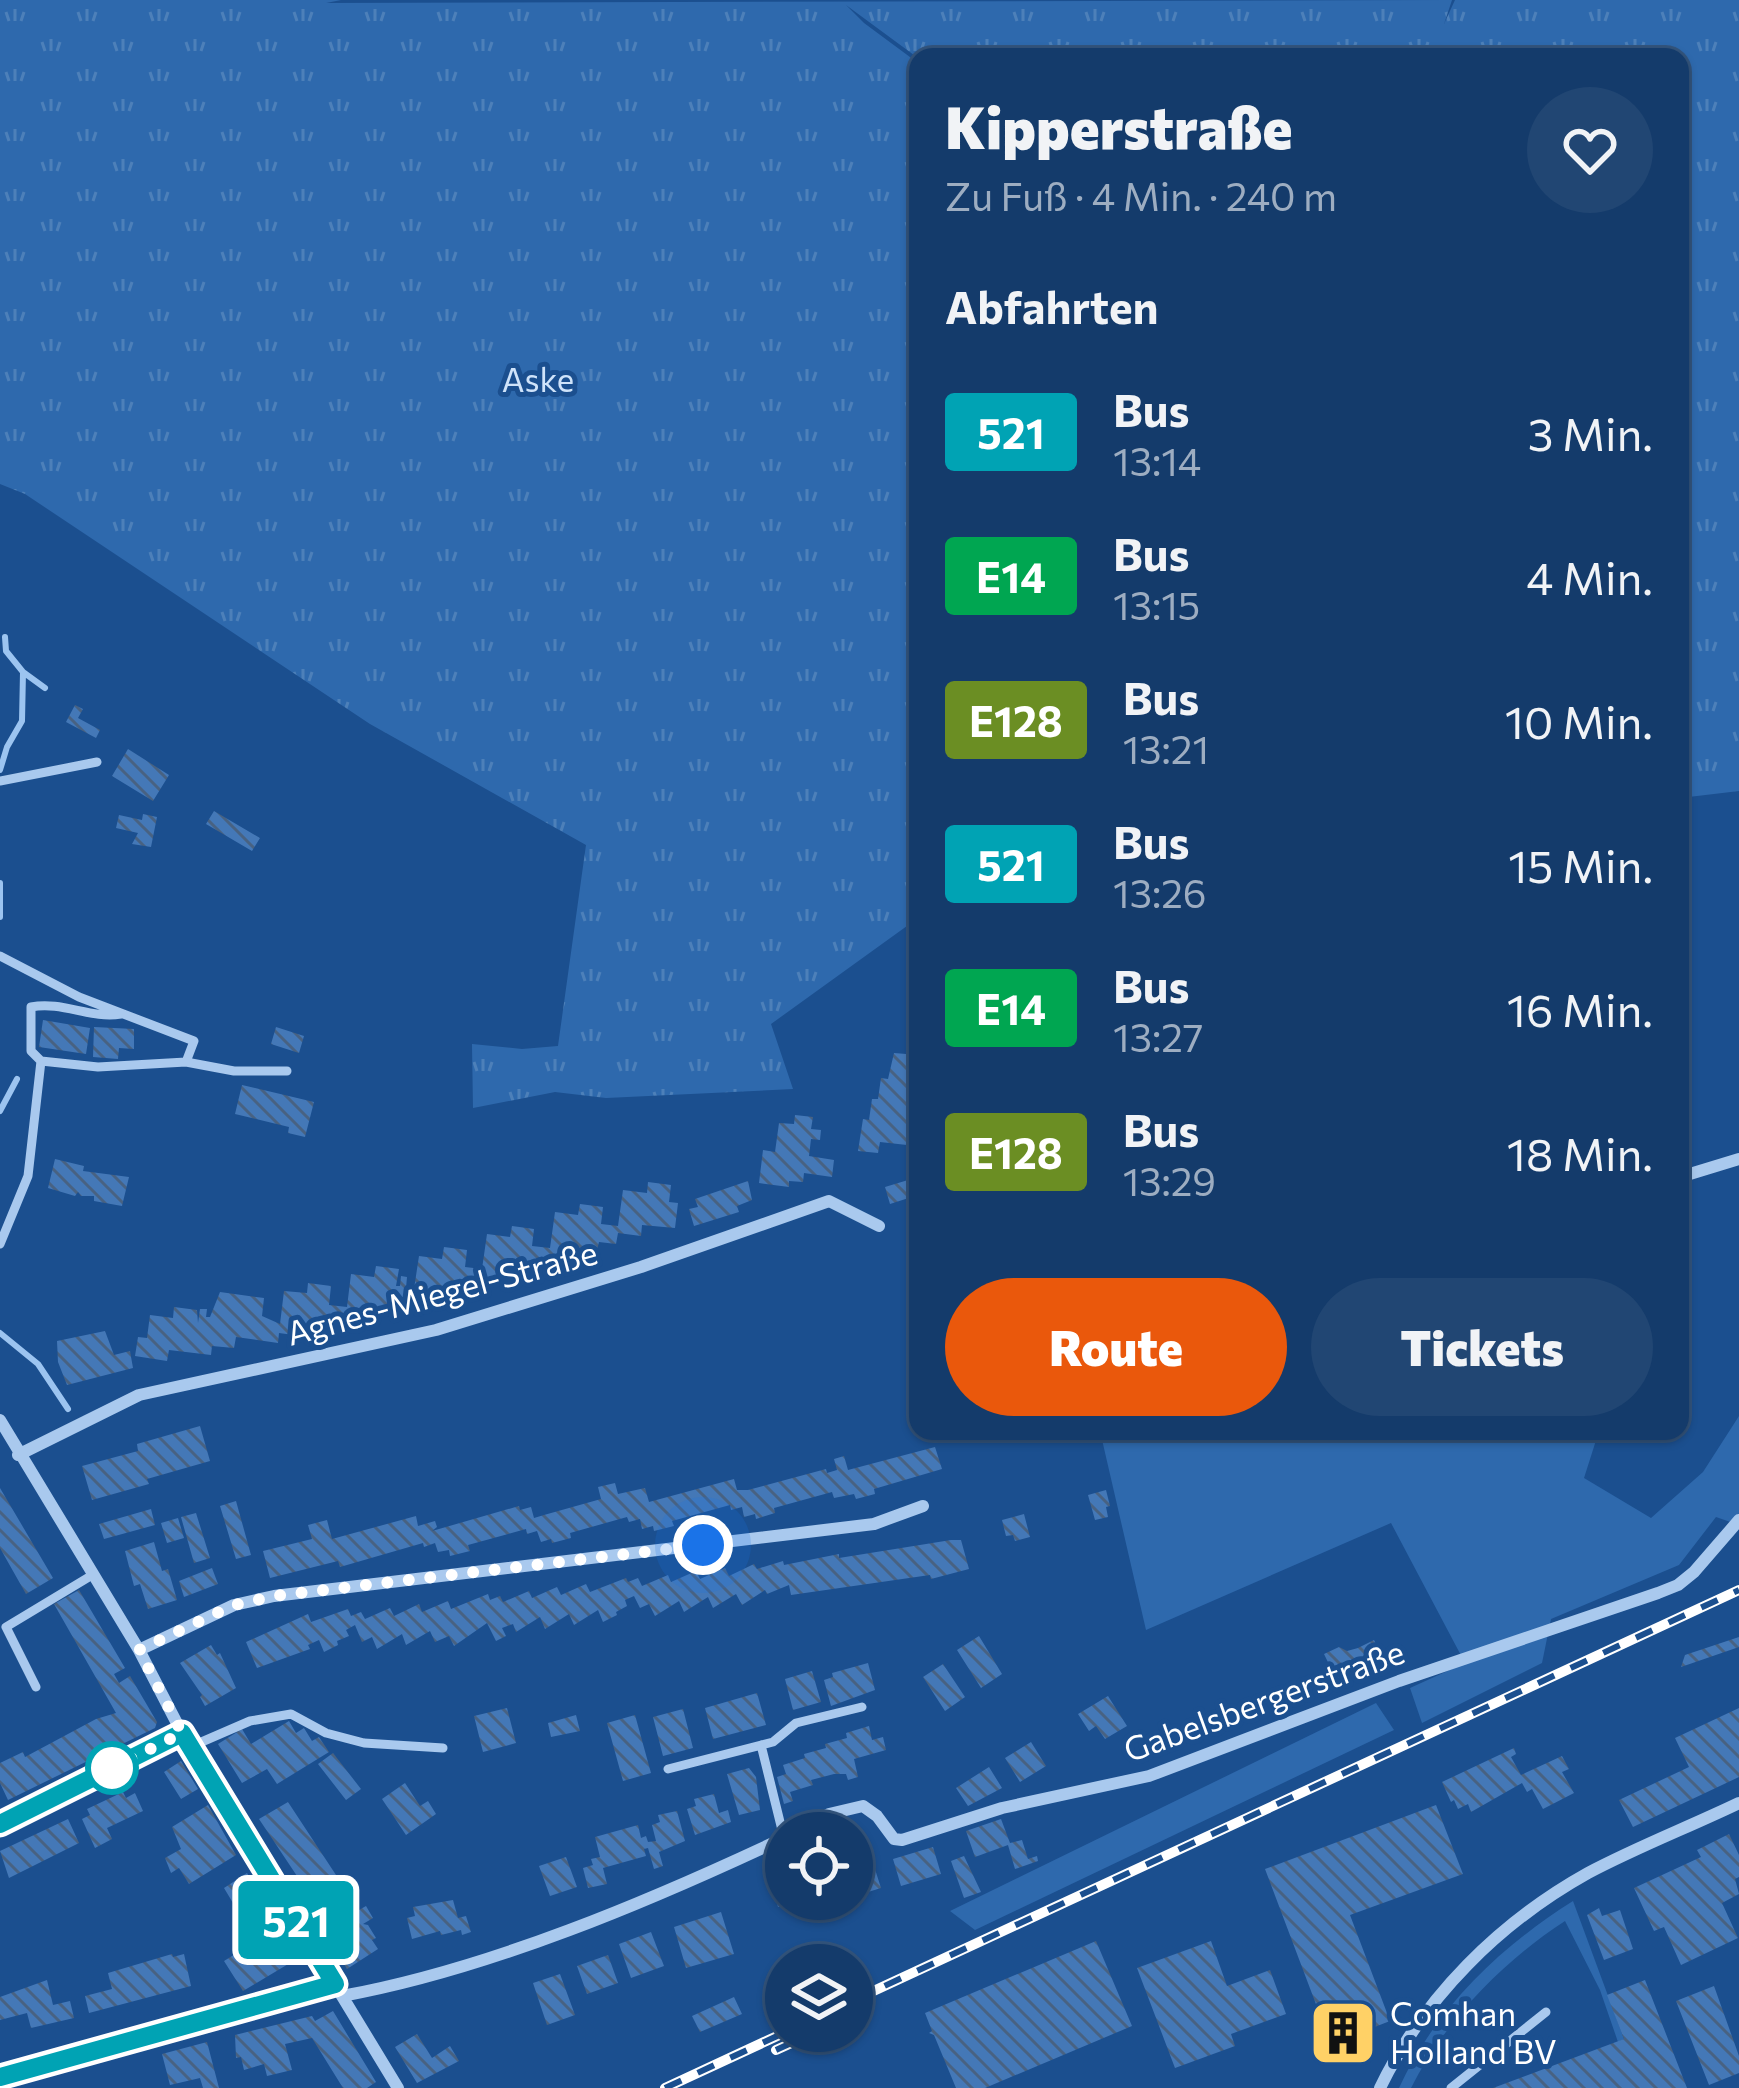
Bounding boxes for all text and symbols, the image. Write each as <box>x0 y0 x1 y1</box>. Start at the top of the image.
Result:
button: heart <box>1527 87 1653 213</box>
text: Kipperstraße <box>945 91 1293 161</box>
text: Zu Fuß · 4 Min. · 240 m <box>945 171 1337 219</box>
text: Abfahrten <box>945 278 1159 333</box>
park label: Aske <box>502 358 574 399</box>
text: Bus <box>1113 381 1189 436</box>
text: 3 Min. <box>1528 405 1653 460</box>
text: 521 <box>977 406 1045 458</box>
text: 13:14 <box>1113 436 1201 484</box>
text: Bus <box>1113 525 1189 580</box>
text: 4 Min. <box>1526 549 1653 604</box>
text: E14 <box>976 550 1046 602</box>
text: 13:15 <box>1113 580 1200 628</box>
text: Bus <box>1123 669 1199 724</box>
text: 10 Min. <box>1505 693 1653 748</box>
text: E128 <box>969 694 1063 746</box>
text: 13:21 <box>1123 724 1209 772</box>
text: Bus <box>1113 813 1189 868</box>
text: 15 Min. <box>1508 837 1653 892</box>
text: 521 <box>977 838 1045 890</box>
text: 13:26 <box>1113 868 1206 916</box>
text: Bus <box>1113 957 1189 1012</box>
text: 16 Min. <box>1507 981 1653 1036</box>
text: E14 <box>976 982 1046 1034</box>
text: 13:27 <box>1113 1012 1203 1060</box>
text: Bus <box>1123 1101 1199 1156</box>
text: 18 Min. <box>1507 1125 1653 1180</box>
text: E128 <box>969 1126 1063 1178</box>
text: 13:29 <box>1123 1156 1216 1204</box>
street label: Agnes-Miegel-Straße <box>282 1230 601 1353</box>
button: Route <box>945 1278 1287 1416</box>
button: Tickets <box>1311 1278 1653 1416</box>
your location <box>673 1515 733 1575</box>
street label: Gabelsbergerstraße <box>1118 1630 1409 1769</box>
unlabelled marker <box>87 1743 137 1793</box>
map controls <box>765 1812 873 2052</box>
button: locate <box>765 1812 873 1920</box>
line badge: 521 <box>227 1881 365 1959</box>
text: 521 <box>262 1894 330 1946</box>
button: layers <box>765 1944 873 2052</box>
place label: Comhan Holland BV <box>1390 1992 1557 2071</box>
building icon: Comhan Holland BV <box>1308 1998 1378 2068</box>

